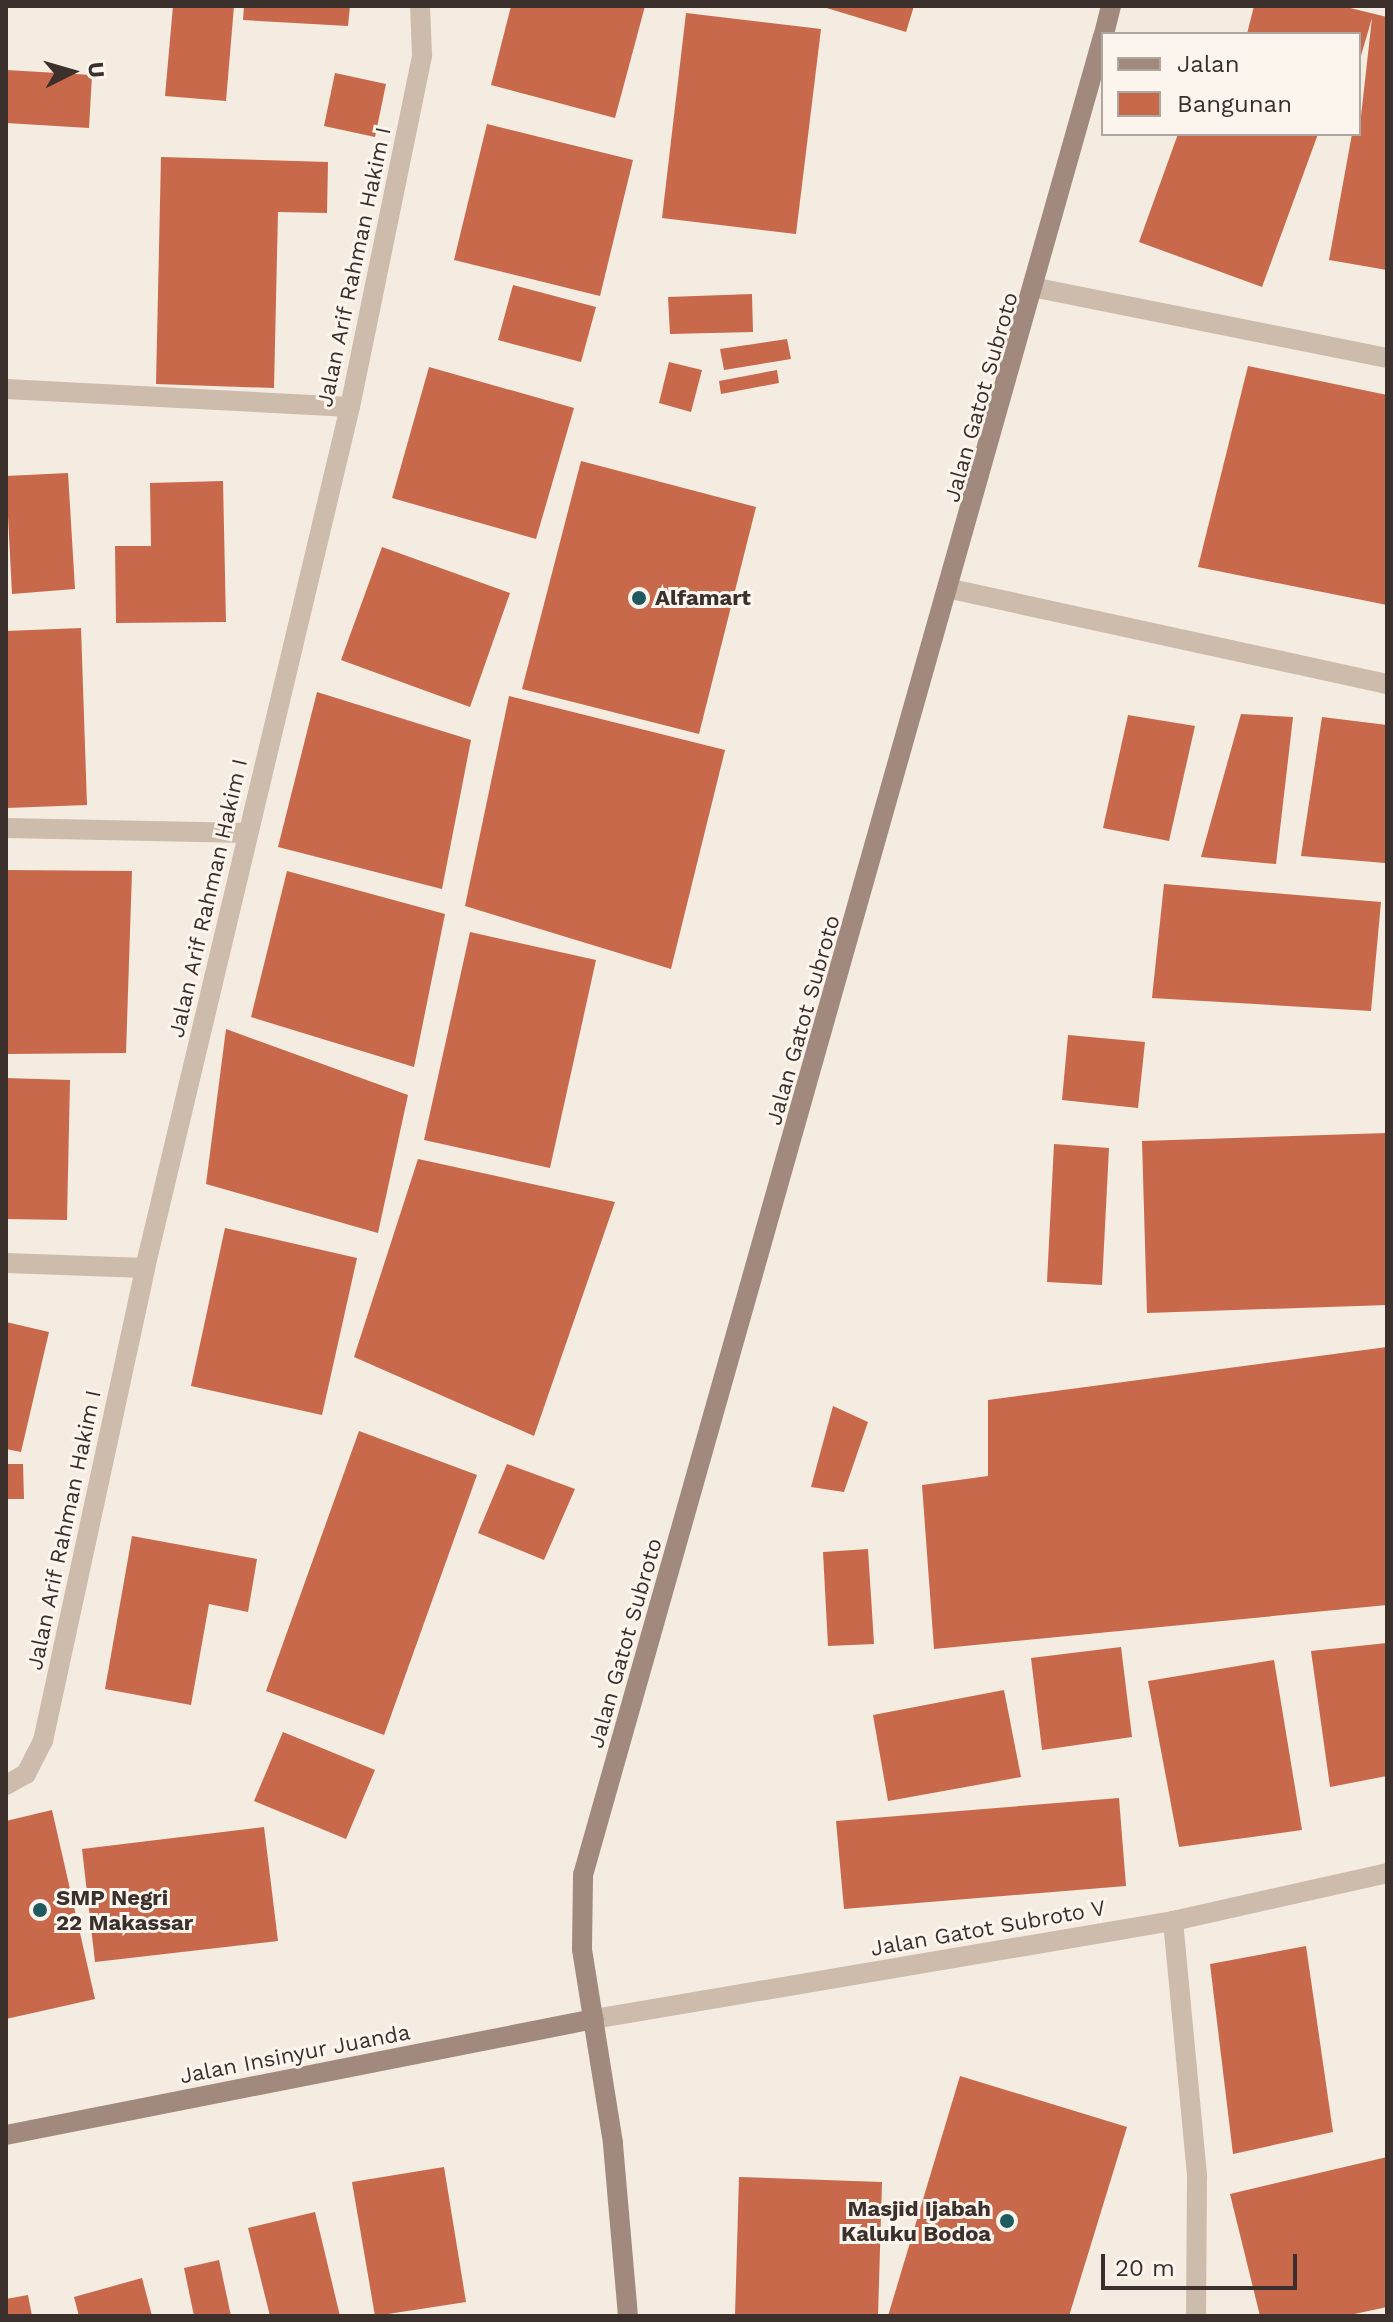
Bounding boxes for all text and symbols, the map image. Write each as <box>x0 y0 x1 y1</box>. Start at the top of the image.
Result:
north arrow <box>32 32 112 112</box>
legend <box>1101 32 1361 136</box>
text: Jalan <box>1177 50 1240 78</box>
text: U <box>83 61 110 79</box>
text: Bangunan <box>1177 90 1292 118</box>
street label: Jalan Arif Rahman Hakim I <box>311 124 397 410</box>
street label: Jalan Gatot Subroto <box>938 289 1024 505</box>
place label: Alfamart <box>655 585 751 611</box>
marker: Alfamart <box>630 589 648 607</box>
street label: Jalan Arif Rahman Hakim I <box>163 755 253 1041</box>
street label: Jalan Gatot Subroto <box>760 912 846 1128</box>
street label: Jalan Arif Rahman Hakim I <box>21 1387 107 1673</box>
street label: Jalan Gatot Subroto <box>582 1535 668 1751</box>
place label: SMP Negri 22 Makassar <box>56 1884 193 1936</box>
street label: Jalan Gatot Subroto V <box>868 1894 1108 1962</box>
marker: SMP Negri 22 Makassar <box>31 1901 49 1919</box>
street label: Jalan Insinyur Juanda <box>177 2019 413 2089</box>
place label: Masjid Ijabah Kaluku Bodoa <box>841 2195 991 2246</box>
marker: Masjid Ijabah Kaluku Bodoa <box>998 2212 1016 2230</box>
scale bar <box>1105 2238 1301 2288</box>
text: 20 m <box>1115 2254 1175 2282</box>

